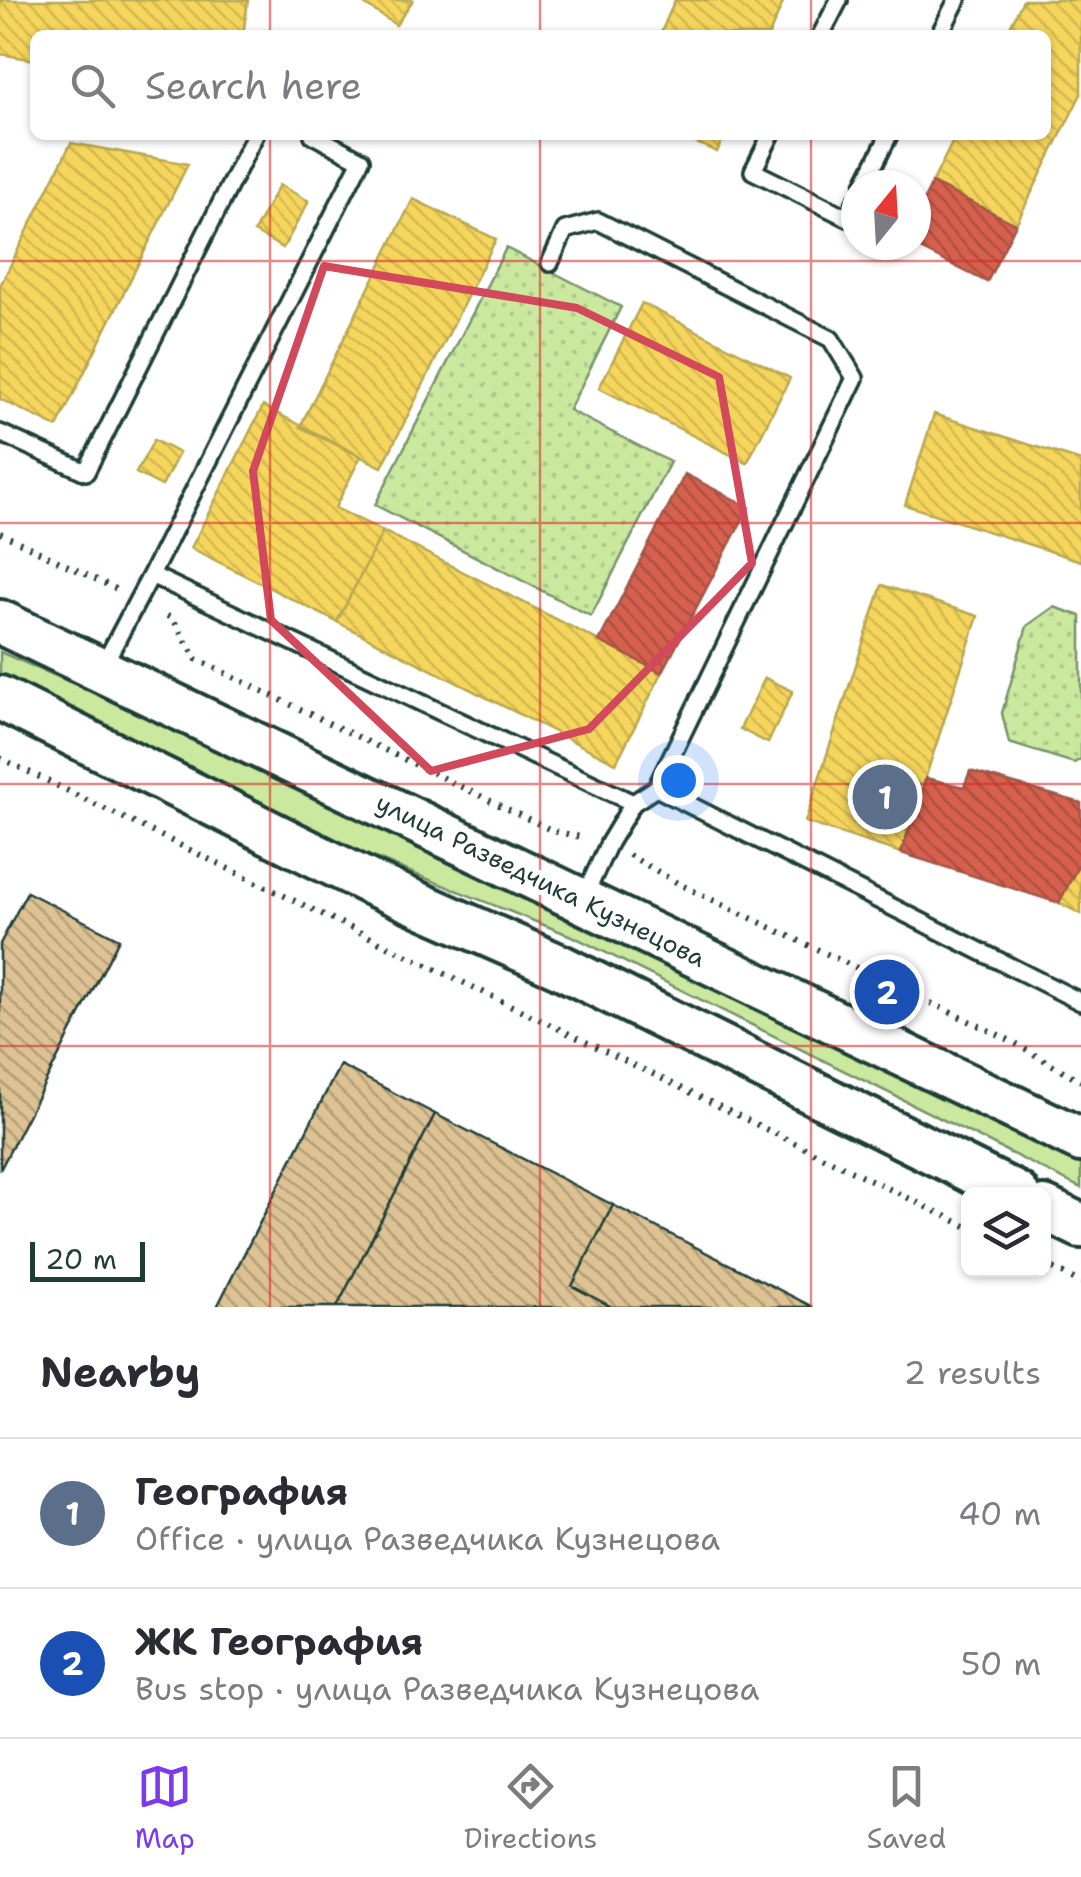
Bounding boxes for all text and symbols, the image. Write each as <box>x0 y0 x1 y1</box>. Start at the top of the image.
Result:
search box <box>30 30 1051 140</box>
icon: search <box>65 58 120 113</box>
text: Search here <box>145 60 362 111</box>
north arrow <box>841 170 931 260</box>
your location <box>653 755 704 806</box>
pin: 1 <box>852 760 918 834</box>
street label: улица Разведчика Кузнецова <box>371 785 712 975</box>
pin: 2 <box>854 954 920 1030</box>
map controls <box>961 1187 1051 1277</box>
button: layers <box>961 1187 1051 1277</box>
scale bar <box>30 1237 145 1282</box>
text: 20 m <box>45 1240 117 1278</box>
text: Nearby <box>40 1344 200 1400</box>
text: 2 results <box>904 1351 1041 1394</box>
text: География <box>135 1466 348 1517</box>
text: 1 <box>65 1492 80 1535</box>
text: 40 m <box>958 1492 1041 1535</box>
text: Office · улица Разведчика Кузнецова <box>135 1517 720 1560</box>
text: ЖК География <box>135 1616 423 1667</box>
text: 2 <box>61 1642 84 1685</box>
text: 50 m <box>961 1642 1041 1685</box>
text: Bus stop · улица Разведчика Кузнецова <box>135 1667 759 1710</box>
tab: Map <box>135 1759 195 1857</box>
tab: Directions <box>464 1759 597 1857</box>
tab: Saved <box>867 1759 946 1857</box>

